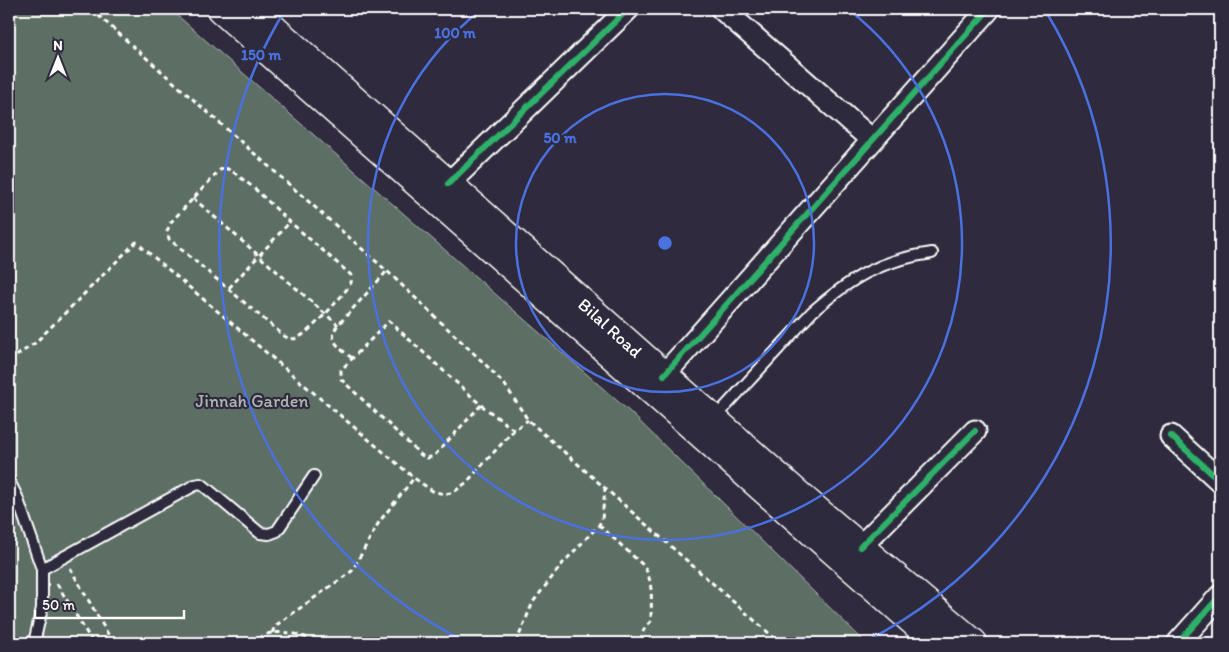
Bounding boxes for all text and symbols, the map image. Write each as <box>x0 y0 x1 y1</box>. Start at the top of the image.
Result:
text: 100 m <box>434 24 476 42</box>
north arrow <box>32 32 82 82</box>
text: N <box>53 37 63 54</box>
text: 150 m <box>241 46 281 64</box>
text: 50 m <box>543 129 577 147</box>
centre of rings <box>656 234 674 252</box>
street label: Bilal Road <box>573 293 647 363</box>
park label: Jinnah Garden <box>195 390 309 412</box>
scale bar <box>35 587 184 619</box>
text: 50 m <box>42 596 75 614</box>

